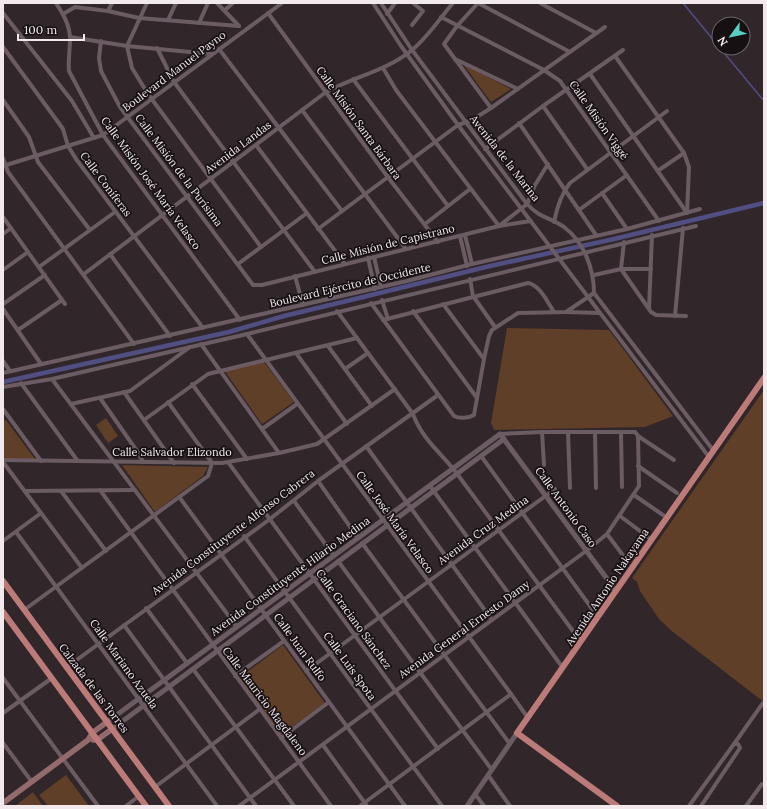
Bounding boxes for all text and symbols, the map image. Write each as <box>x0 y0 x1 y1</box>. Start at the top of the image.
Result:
scale bar <box>18 16 84 42</box>
north arrow <box>711 16 751 56</box>
text: 100 m <box>24 22 57 37</box>
street label: Boulevard Manuel Payno <box>119 28 229 114</box>
text: N <box>714 34 731 49</box>
street label: Calle Misión Santa Bárbara <box>313 64 405 183</box>
street label: Calle Misión Viggé <box>566 78 632 162</box>
street label: Calle Misión de la Purísima <box>132 111 226 229</box>
street label: Avenida de la Marina <box>466 111 543 204</box>
street label: Calle Misión José María Velasco <box>98 114 204 252</box>
street label: Avenida Landas <box>201 118 274 177</box>
street label: Calle Coníferas <box>77 149 135 219</box>
street label: Calle Misión de Capistrano <box>320 221 456 267</box>
street label: Boulevard Ejército de Occidente <box>268 260 432 310</box>
street label: Calle Salvador Elizondo <box>112 445 232 459</box>
street label: Calle Antonio Caso <box>532 464 600 550</box>
street label: Avenida Constituyente Alfonso Cabrera <box>148 466 318 599</box>
street label: Calle José María Velasco <box>353 468 437 576</box>
street label: Avenida Cruz Medina <box>434 492 531 568</box>
street label: Avenida Constituyente Hilario Medina <box>207 513 373 639</box>
street label: Avenida Antonio Nakayama <box>562 525 652 649</box>
street label: Calle Graciano Sánchez <box>313 566 395 672</box>
street label: Avenida General Ernesto Damy <box>395 577 532 682</box>
street label: Calle Juan Rulfo <box>271 610 329 684</box>
street label: Calle Mariano Azuela <box>87 616 161 712</box>
street label: Calle Luis Spota <box>320 629 380 703</box>
street label: Calzada de las Torres <box>56 641 132 735</box>
street label: Calle Mauricio Magdaleno <box>219 644 311 758</box>

